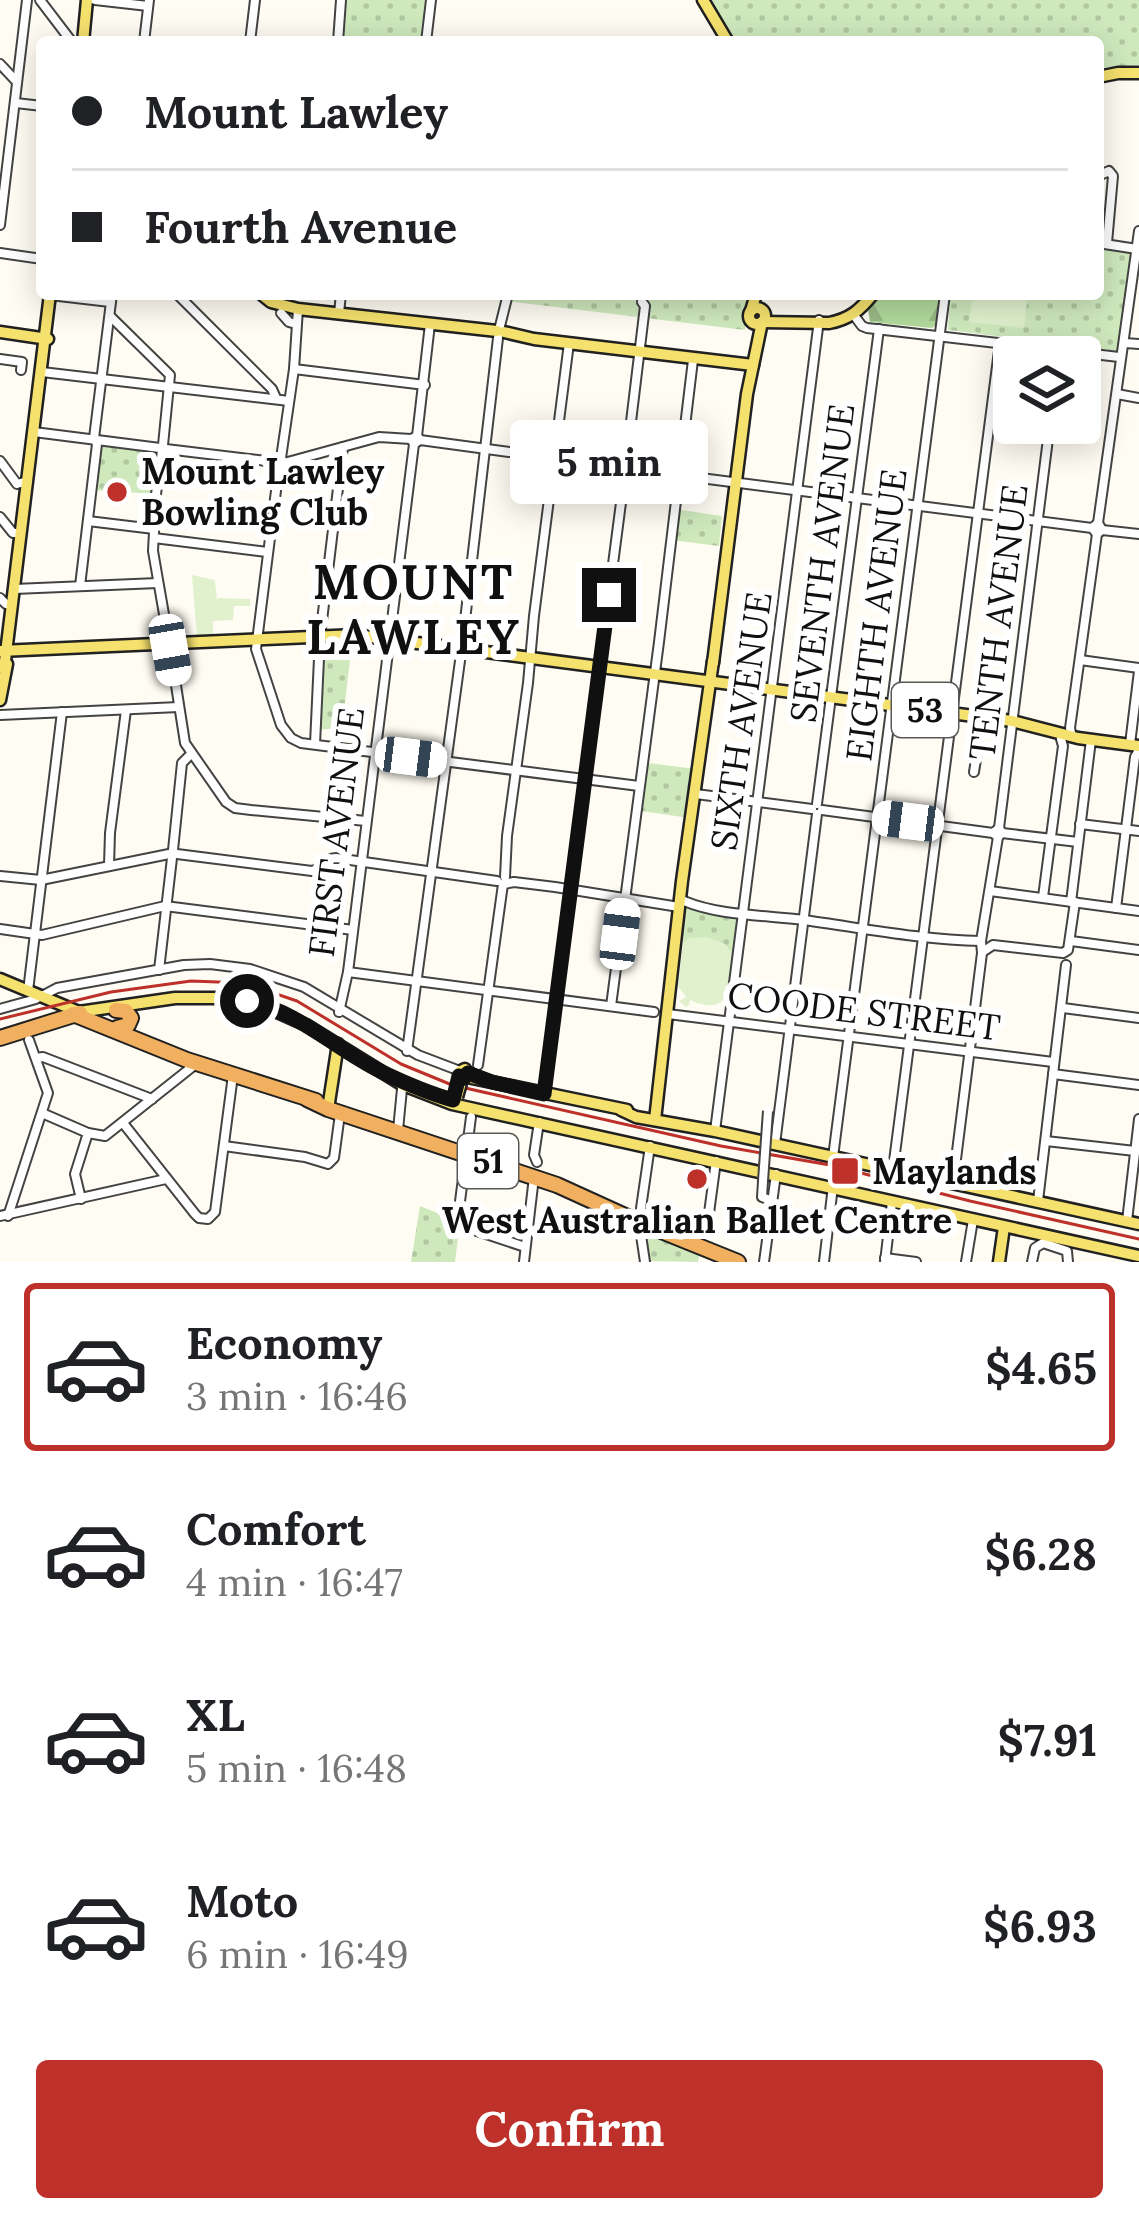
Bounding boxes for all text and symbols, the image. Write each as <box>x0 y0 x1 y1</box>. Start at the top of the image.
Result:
text: Mount Lawley <box>144 83 448 140</box>
text: Fourth Avenue <box>144 198 457 255</box>
map controls <box>993 336 1101 444</box>
button: layers <box>993 336 1101 444</box>
street label: SEVENTH AVENUE <box>780 401 864 725</box>
callout: 5 min <box>510 421 708 505</box>
text: 5 min <box>557 437 661 487</box>
place label: Mount Lawley Bowling Club <box>141 448 384 535</box>
street label: EIGHTH AVENUE <box>835 466 917 764</box>
marker: Mount Lawley Bowling Club <box>104 479 130 505</box>
street label: TENTH AVENUE <box>958 482 1038 762</box>
district label: MOUNT LAWLEY <box>306 551 522 667</box>
route end <box>582 568 636 622</box>
street label: SIXTH AVENUE <box>700 589 782 853</box>
car <box>146 611 194 689</box>
road number: 53 <box>892 683 958 737</box>
street label: FIRST AVENUE <box>298 705 374 959</box>
car <box>373 735 449 779</box>
car <box>870 799 946 843</box>
car <box>598 896 642 972</box>
street label: COODE STREET <box>725 971 1003 1051</box>
route start <box>220 974 274 1028</box>
road number: 51 <box>458 1134 518 1188</box>
place label: Maylands <box>872 1148 1037 1194</box>
marker: Maylands <box>829 1155 861 1187</box>
marker: West Australian Ballet Centre <box>684 1166 710 1192</box>
place label: West Australian Ballet Centre <box>442 1197 952 1243</box>
icon: car <box>42 1313 150 1421</box>
text: Economy <box>186 1314 382 1371</box>
text: $4.65 <box>985 1339 1097 1396</box>
text: 3 min · 16:46 <box>186 1371 408 1421</box>
icon: car <box>42 1499 150 1607</box>
text: Comfort <box>186 1500 366 1557</box>
text: $6.28 <box>984 1525 1097 1582</box>
text: 4 min · 16:47 <box>186 1557 403 1607</box>
icon: car <box>42 1685 150 1793</box>
text: XL <box>186 1686 245 1743</box>
text: $7.91 <box>998 1711 1097 1768</box>
text: 5 min · 16:48 <box>186 1743 407 1793</box>
icon: car <box>42 1871 150 1979</box>
text: Moto <box>186 1872 298 1929</box>
text: $6.93 <box>983 1897 1097 1954</box>
text: 6 min · 16:49 <box>186 1929 409 1979</box>
button: Confirm <box>36 2060 1103 2198</box>

